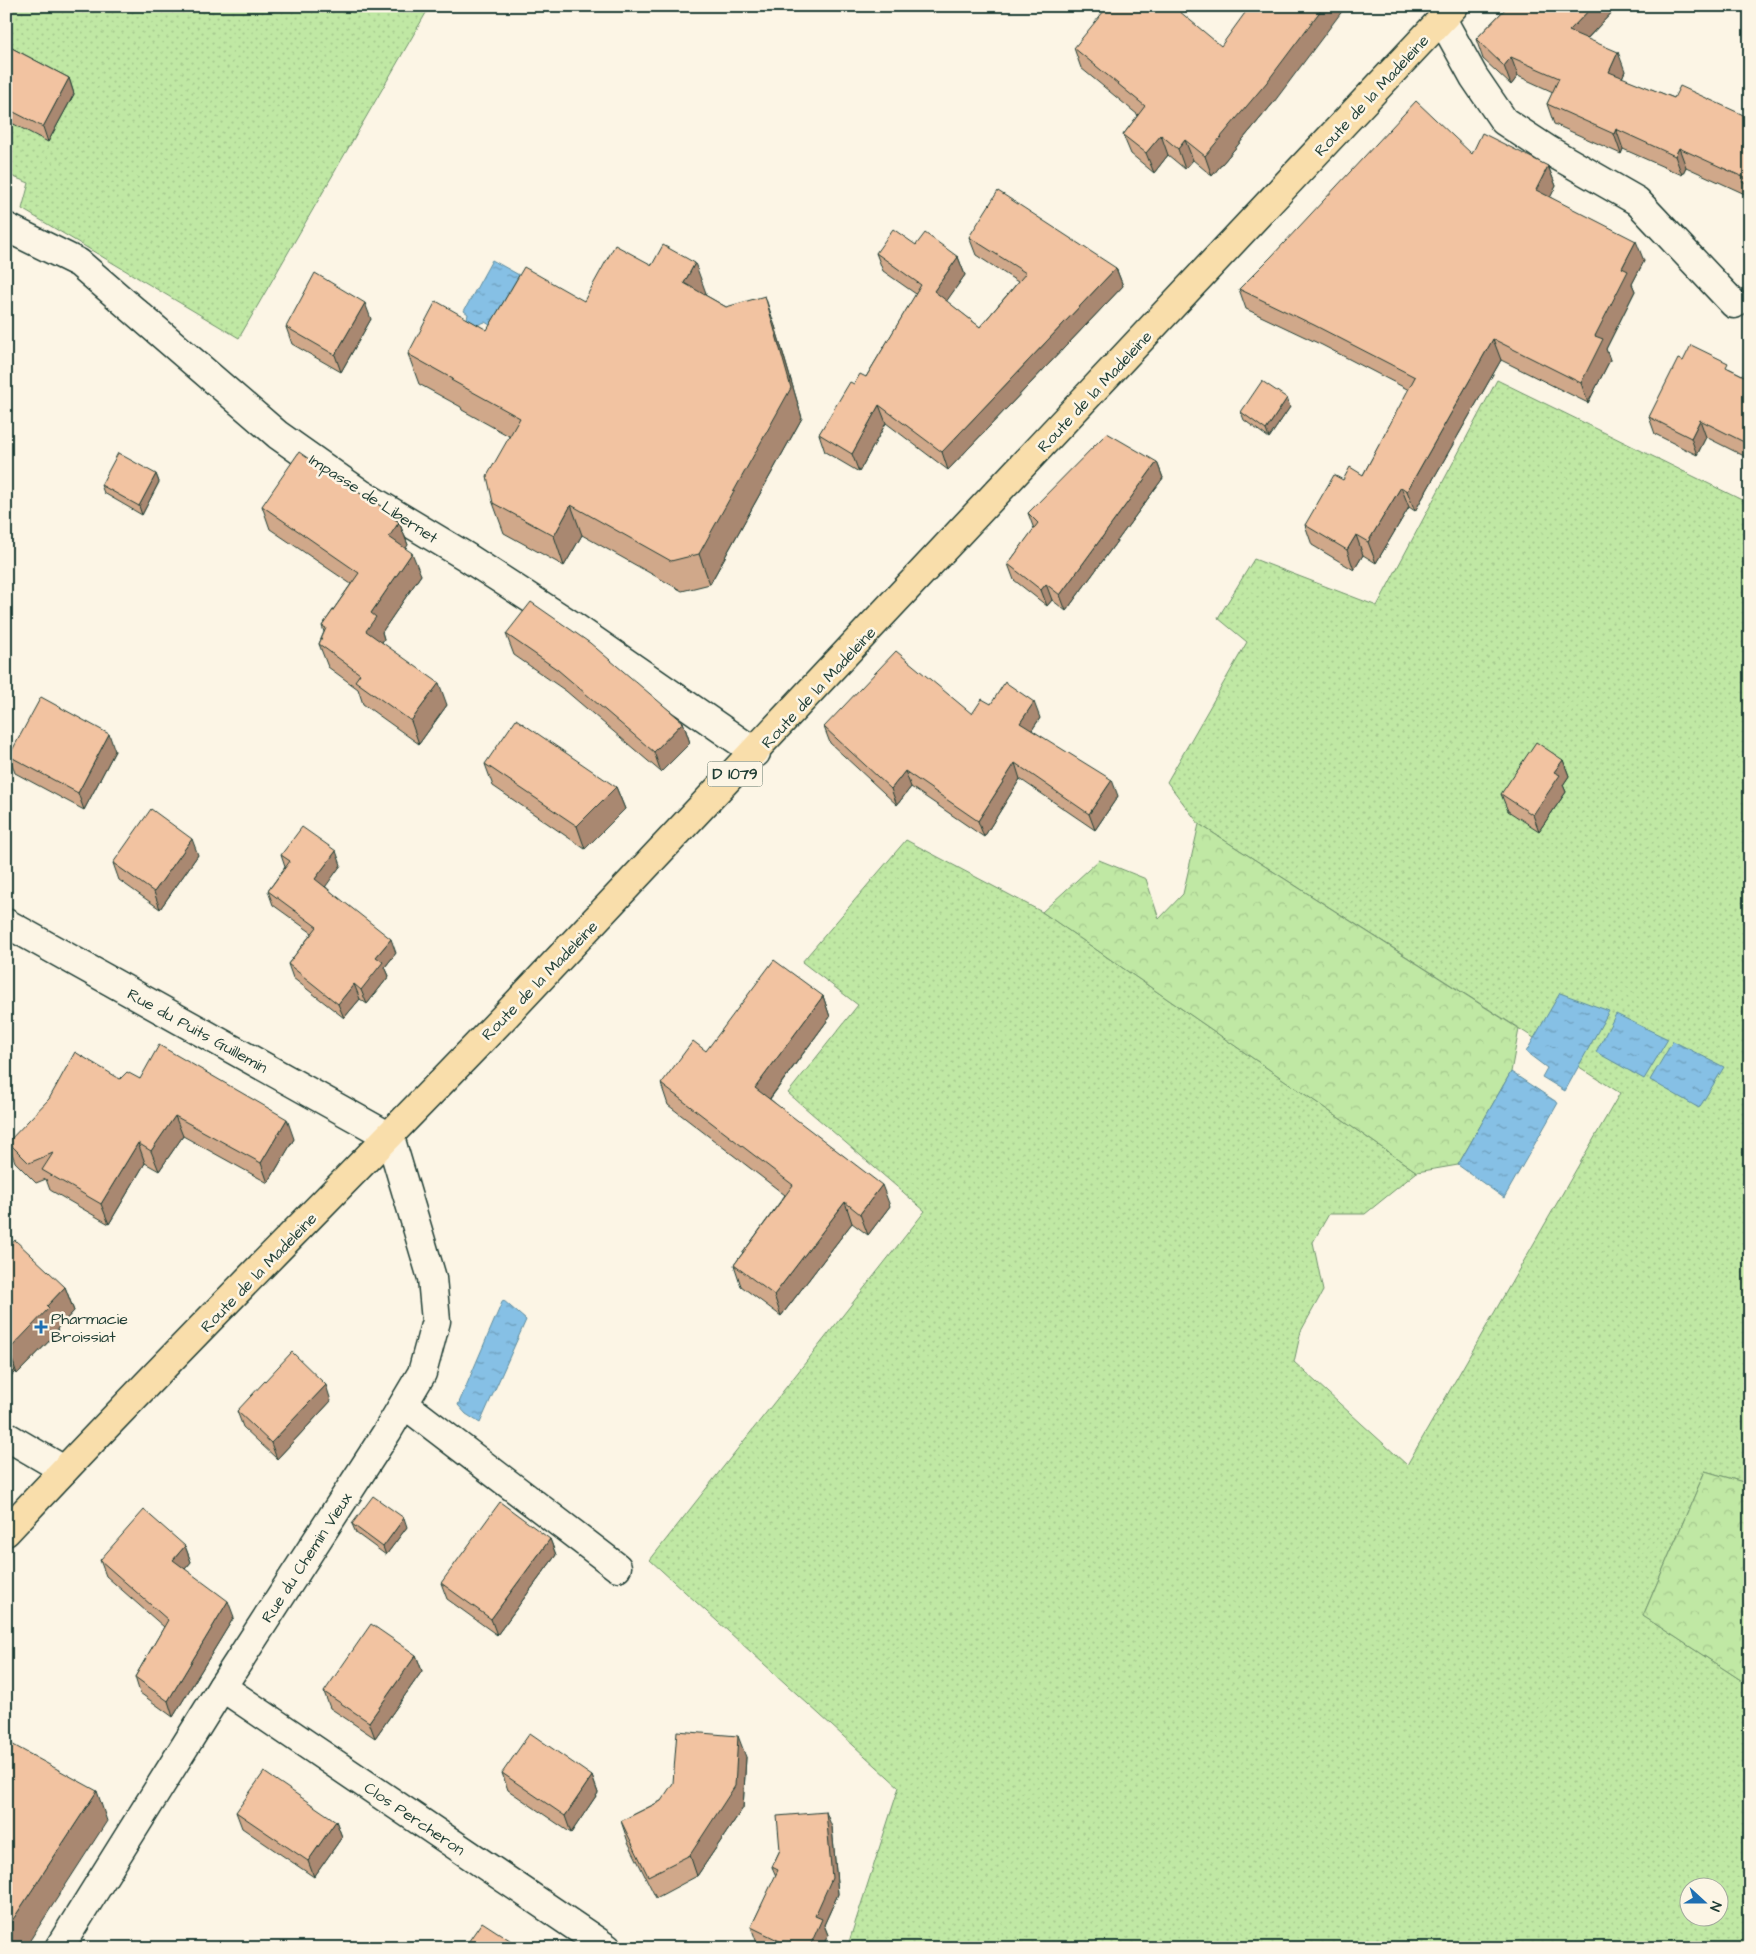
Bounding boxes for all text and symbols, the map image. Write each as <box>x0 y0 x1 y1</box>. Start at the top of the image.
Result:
street label: Route de la Madeleine <box>1310 30 1434 161</box>
street label: Route de la Madeleine <box>1033 326 1157 457</box>
street label: Impasse de Libernet <box>305 449 443 549</box>
street label: Route de la Madeleine <box>757 622 881 753</box>
road number: D 1079 <box>708 762 762 786</box>
street label: Route de la Madeleine <box>477 916 603 1045</box>
street label: Rue du Puits Guillemin <box>123 983 272 1079</box>
street label: Route de la Madeleine <box>196 1208 322 1337</box>
place label: Pharmacie Broissiat <box>51 1308 128 1348</box>
marker: Pharmacie Broissiat <box>35 1321 47 1333</box>
street label: Rue du Chemin Vieux <box>256 1488 358 1627</box>
street label: Clos Percheron <box>360 1777 469 1861</box>
north arrow <box>1678 1876 1728 1926</box>
text: N <box>1704 1899 1726 1914</box>

